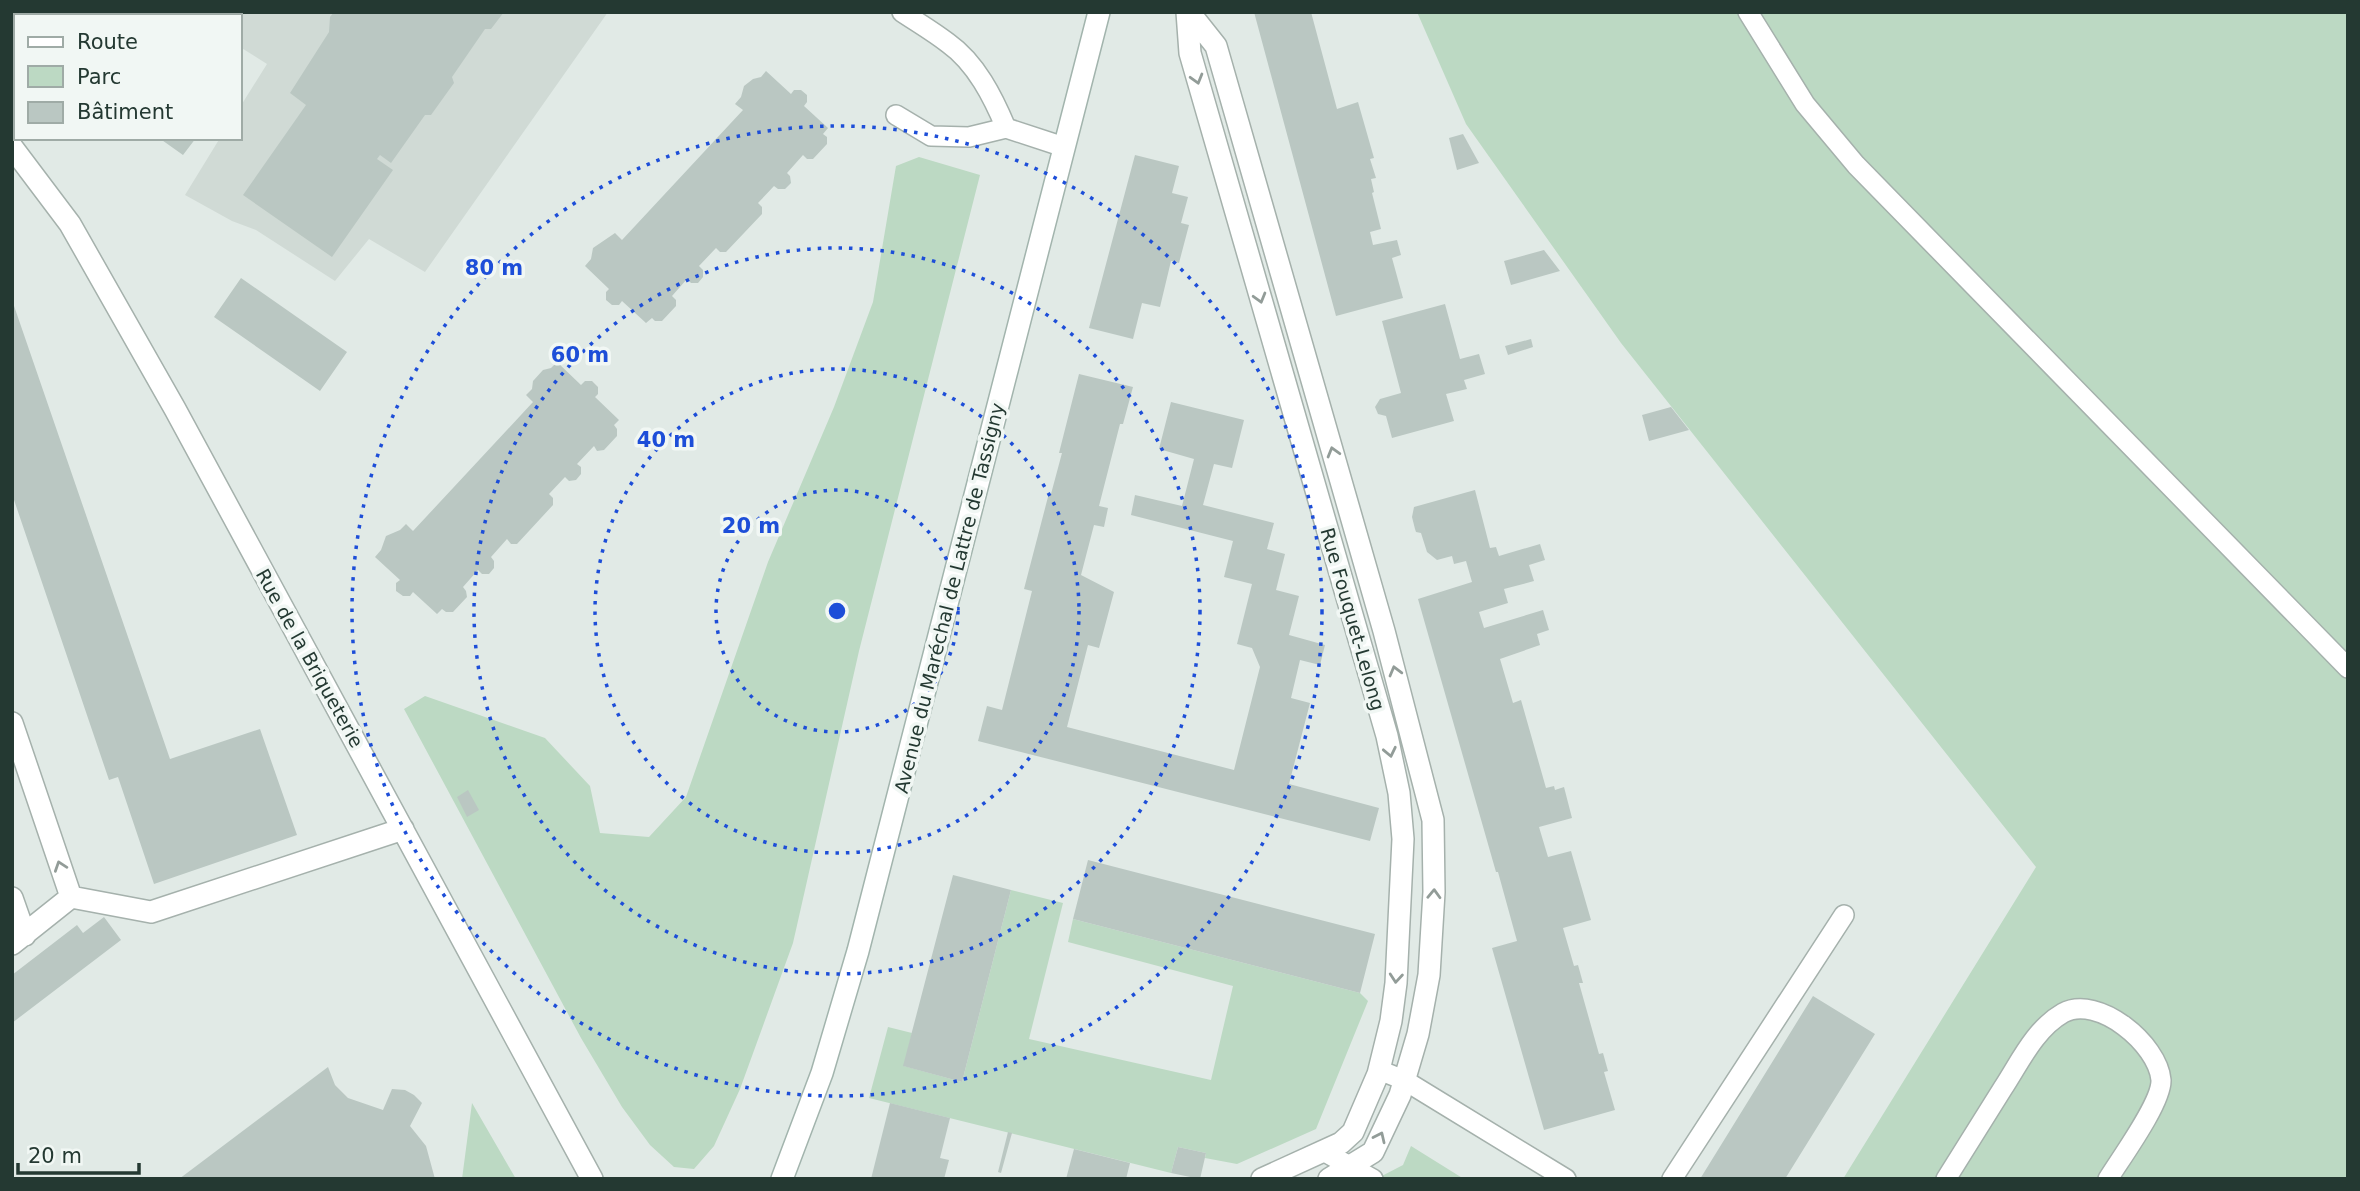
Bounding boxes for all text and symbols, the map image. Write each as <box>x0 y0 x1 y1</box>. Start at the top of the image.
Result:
legend <box>14 14 242 140</box>
text: Route <box>77 30 138 54</box>
text: Parc <box>77 65 121 89</box>
one-way arrow <box>1189 73 1204 85</box>
text: Bâtiment <box>77 100 173 124</box>
text: 80 m <box>465 256 523 280</box>
one-way arrow <box>1252 292 1267 304</box>
text: 60 m <box>551 343 609 367</box>
street label: Avenue du Maréchal de Lattre de Tassigny <box>890 400 1008 796</box>
text: 40 m <box>637 428 695 452</box>
one-way arrow <box>1327 446 1341 458</box>
text: 20 m <box>722 514 780 538</box>
street label: Rue Fouquet-Lelong <box>1316 525 1390 713</box>
street label: Rue de la Briqueterie <box>252 565 368 751</box>
centre of rings <box>825 599 849 623</box>
one-way arrow <box>1389 665 1403 677</box>
one-way arrow <box>1382 746 1397 758</box>
one-way arrow <box>54 860 68 873</box>
one-way arrow <box>1426 888 1441 899</box>
one-way arrow <box>1389 973 1404 984</box>
scale bar <box>18 1132 138 1176</box>
one-way arrow <box>1372 1132 1386 1145</box>
text: 20 m <box>28 1144 82 1168</box>

